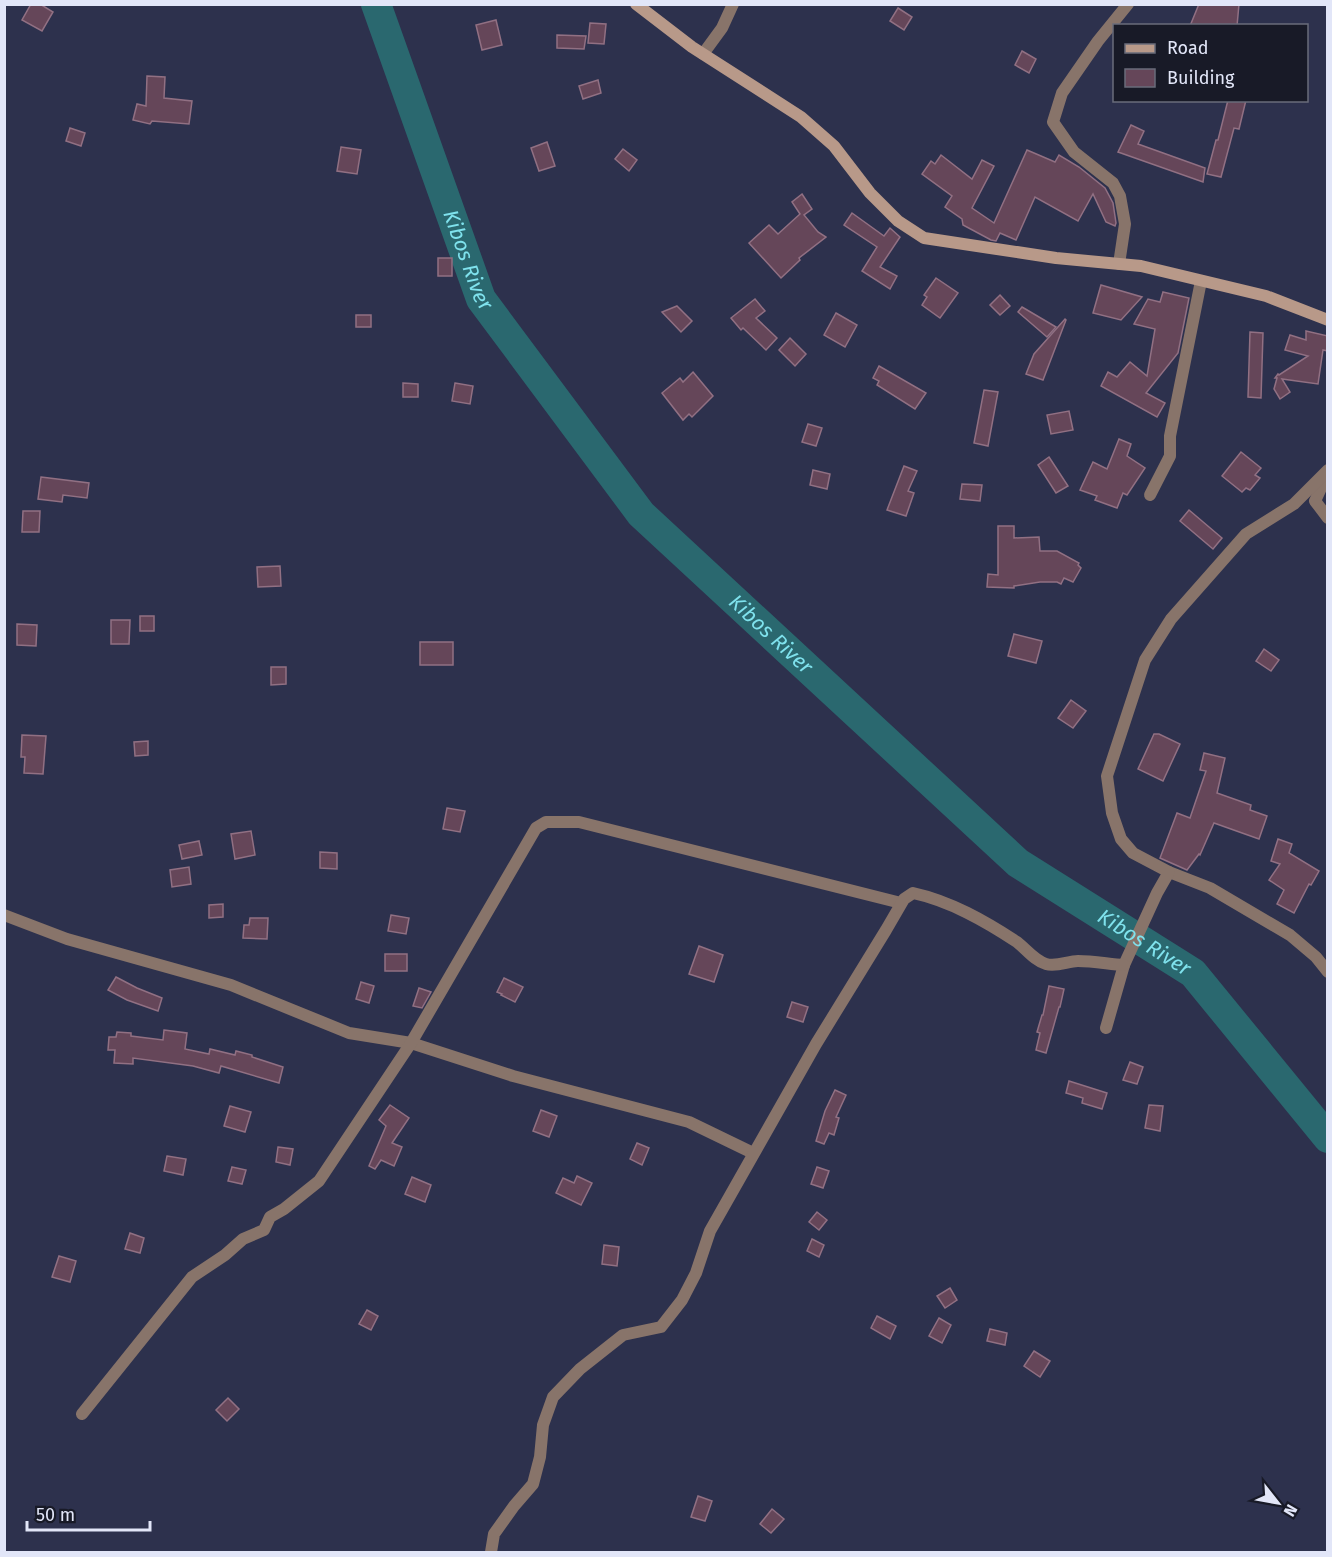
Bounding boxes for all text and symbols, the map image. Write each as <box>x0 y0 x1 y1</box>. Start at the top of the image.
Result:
legend <box>1113 24 1308 102</box>
text: Road <box>1167 37 1209 59</box>
text: Building <box>1167 67 1235 89</box>
water label: Kibos River <box>437 206 499 317</box>
water label: Kibos River <box>723 589 819 680</box>
water label: Kibos River <box>1093 903 1196 982</box>
north arrow <box>1248 1473 1308 1533</box>
scale bar <box>27 1494 150 1532</box>
text: N <box>1280 1501 1301 1520</box>
text: 50 m <box>36 1504 75 1526</box>

